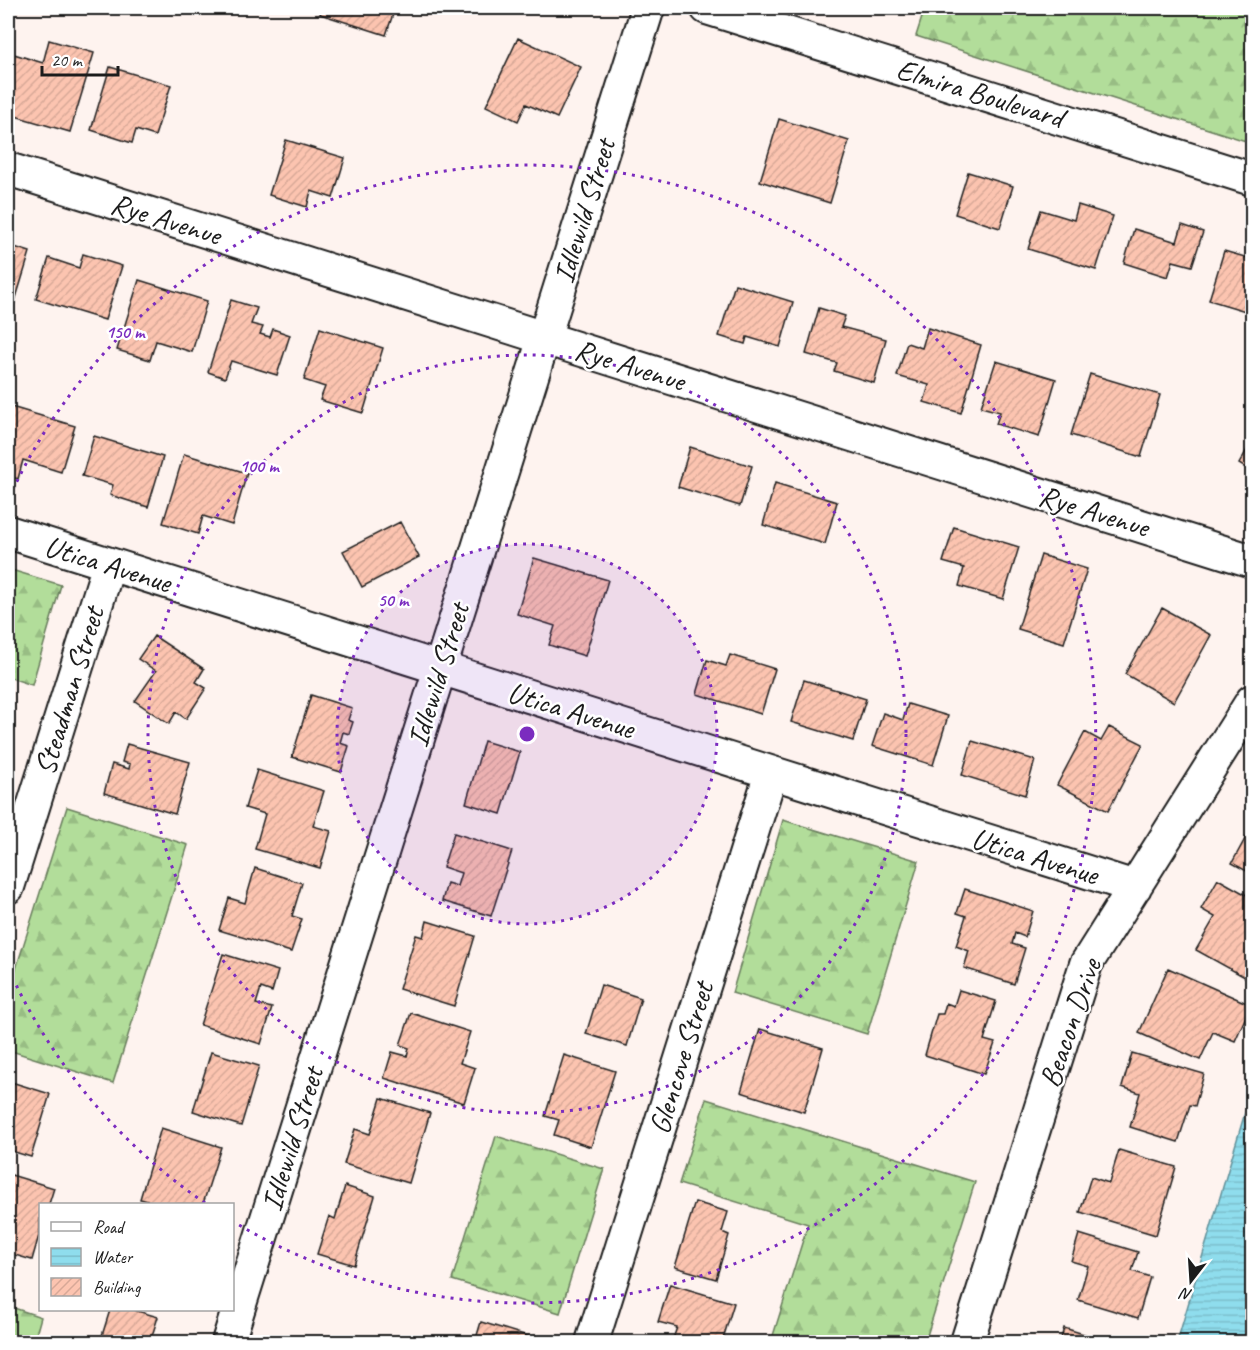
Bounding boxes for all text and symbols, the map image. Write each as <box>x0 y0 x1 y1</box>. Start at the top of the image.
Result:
scale bar <box>42 39 118 77</box>
text: 20 m <box>51 49 84 71</box>
street label: Elmira Boulevard <box>892 50 1072 138</box>
street label: Idlewild Street <box>544 132 625 287</box>
street label: Rye Avenue <box>106 184 228 254</box>
text: 150 m <box>106 321 146 343</box>
street label: Rye Avenue <box>570 330 692 400</box>
text: 100 m <box>240 455 280 477</box>
street label: Rye Avenue <box>1034 476 1156 546</box>
street label: Utica Avenue <box>40 527 178 602</box>
text: 50 m <box>378 589 410 611</box>
street label: Idlewild Street <box>398 596 479 751</box>
street label: Steadman Street <box>25 600 113 779</box>
street label: Utica Avenue <box>503 673 641 748</box>
centre of rings <box>517 724 537 744</box>
street label: Utica Avenue <box>967 819 1105 894</box>
street label: Beacon Drive <box>1030 952 1110 1092</box>
street label: Glencove Street <box>640 975 723 1138</box>
street label: Idlewild Street <box>252 1060 333 1215</box>
legend <box>39 1203 234 1311</box>
text: Road <box>93 1216 126 1238</box>
text: Water <box>93 1246 134 1268</box>
north arrow <box>1161 1251 1221 1311</box>
text: Building <box>93 1276 142 1298</box>
text: N <box>1176 1282 1195 1305</box>

